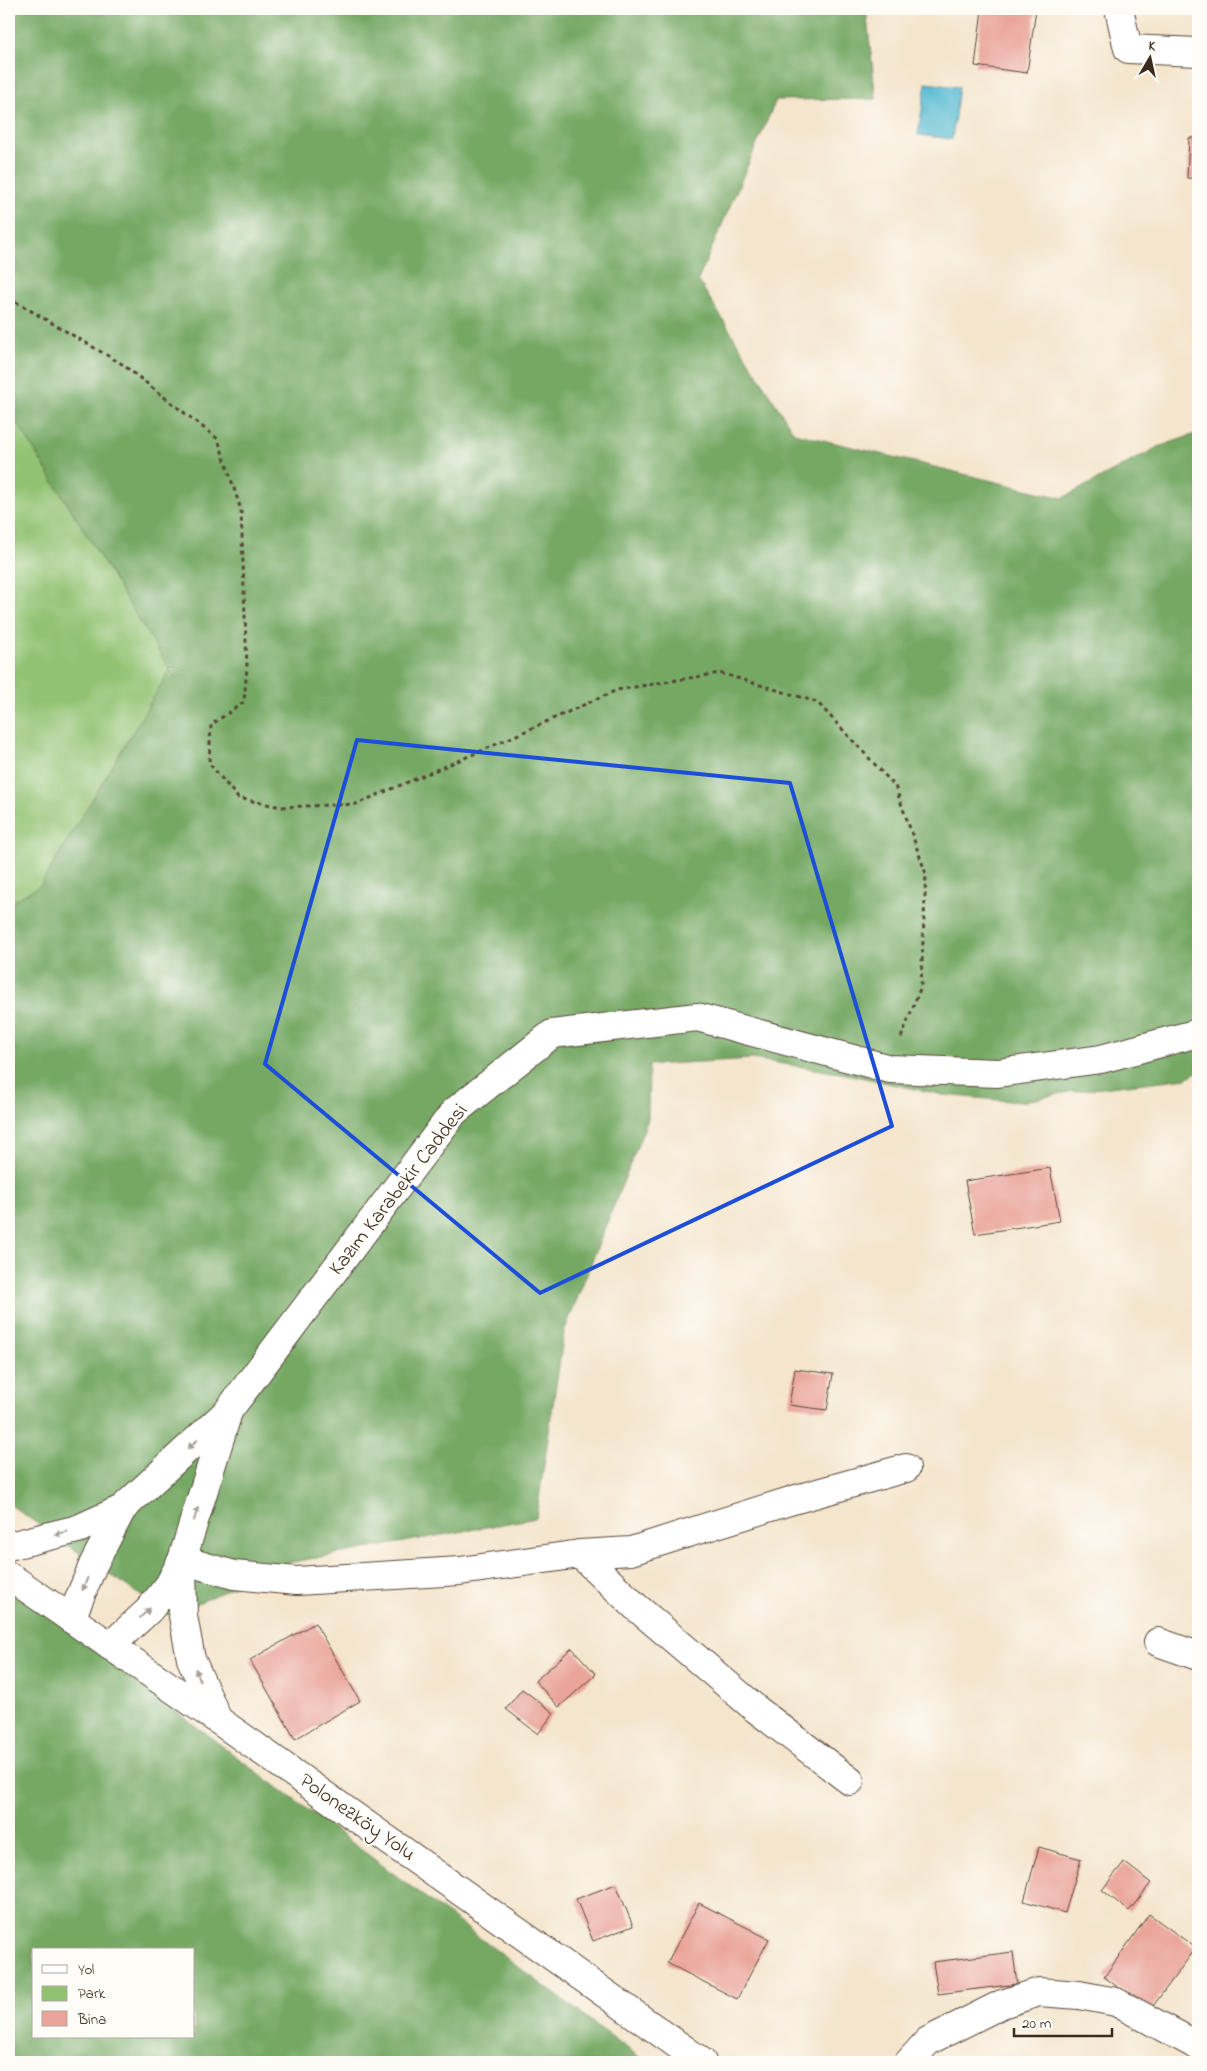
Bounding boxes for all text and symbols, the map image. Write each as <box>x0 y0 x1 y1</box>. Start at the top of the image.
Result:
north arrow <box>1124 32 1174 82</box>
text: K <box>1147 36 1158 58</box>
street label: Kazım Karabekir Caddesi <box>322 1098 476 1282</box>
one-way arrow <box>187 1438 199 1450</box>
one-way arrow <box>192 1506 200 1521</box>
one-way arrow <box>53 1530 68 1538</box>
one-way arrow <box>80 1577 88 1591</box>
one-way arrow <box>139 1607 151 1619</box>
one-way arrow <box>194 1668 202 1682</box>
street label: Polonezköy Yolu <box>292 1767 421 1871</box>
legend <box>32 1948 195 2038</box>
text: Yol <box>78 1959 94 1981</box>
text: Park <box>78 1983 106 2005</box>
scale bar <box>1014 2006 1112 2038</box>
text: Bina <box>77 2009 106 2031</box>
text: 20 m <box>1022 2013 1052 2035</box>

